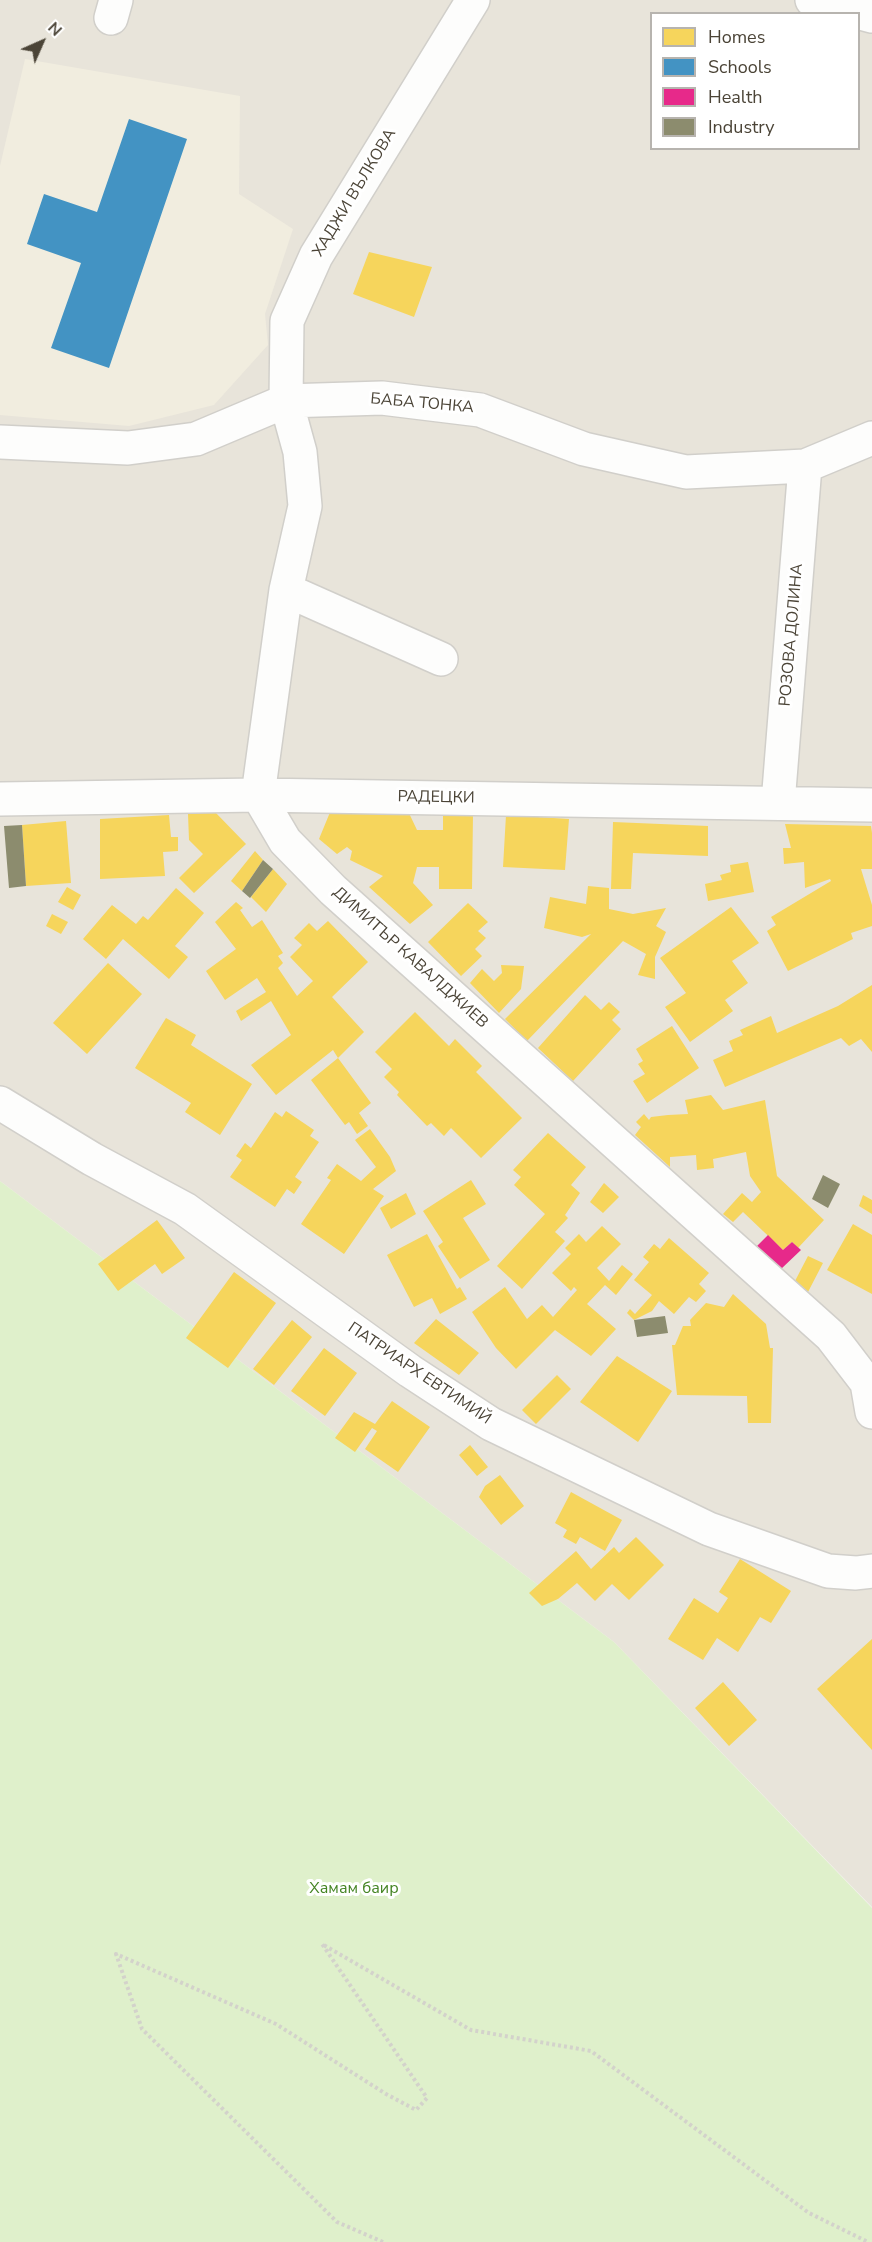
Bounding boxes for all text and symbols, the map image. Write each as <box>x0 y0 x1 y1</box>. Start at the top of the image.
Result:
north arrow <box>12 12 72 72</box>
legend <box>650 12 860 150</box>
text: N <box>43 17 67 41</box>
text: Homes <box>708 25 765 49</box>
text: Schools <box>708 55 772 79</box>
text: Health <box>708 85 763 109</box>
text: Industry <box>708 115 775 139</box>
street label: ХАДЖИ ВЪЛКОВА <box>309 126 401 260</box>
street label: БАБА ТОНКА <box>370 390 474 418</box>
street label: РОЗОВА ДОЛИНА <box>776 563 808 707</box>
street label: РАДЕЦКИ <box>397 788 475 808</box>
street label: ДИМИТЪР КАВАЛДЖИЕВ <box>328 883 492 1033</box>
street label: ПАТРИАРХ ЕВТИМИЙ <box>344 1319 494 1429</box>
park label: Хамам баир <box>309 1879 399 1899</box>

